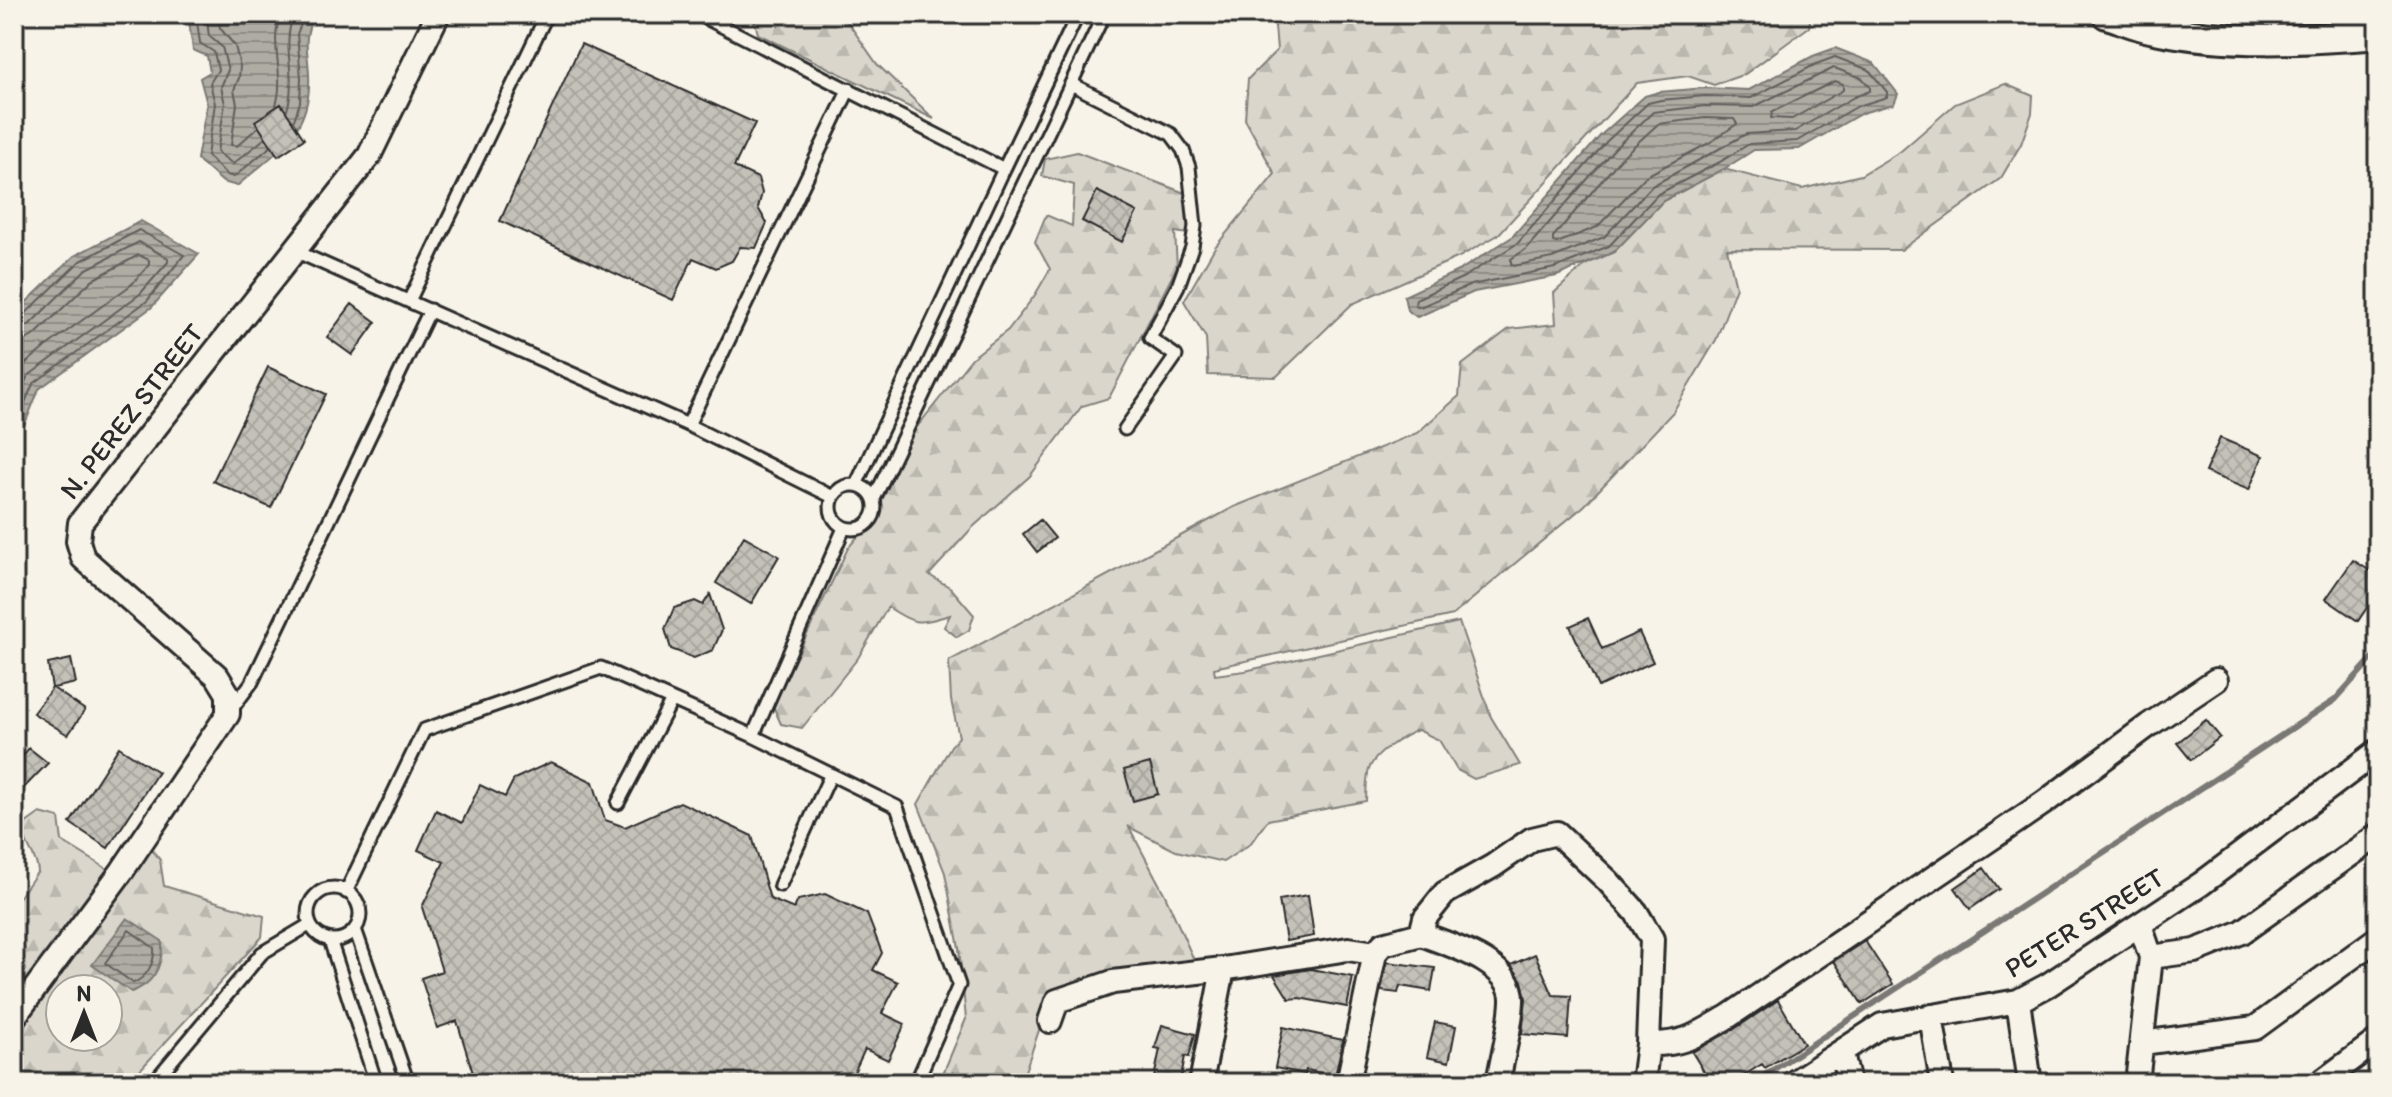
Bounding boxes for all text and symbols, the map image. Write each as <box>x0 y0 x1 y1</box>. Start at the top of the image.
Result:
street label: N. PEREZ STREET <box>52 316 210 506</box>
street label: PETER STREET <box>1998 859 2170 985</box>
north arrow <box>44 973 124 1053</box>
text: N <box>77 980 91 1007</box>

